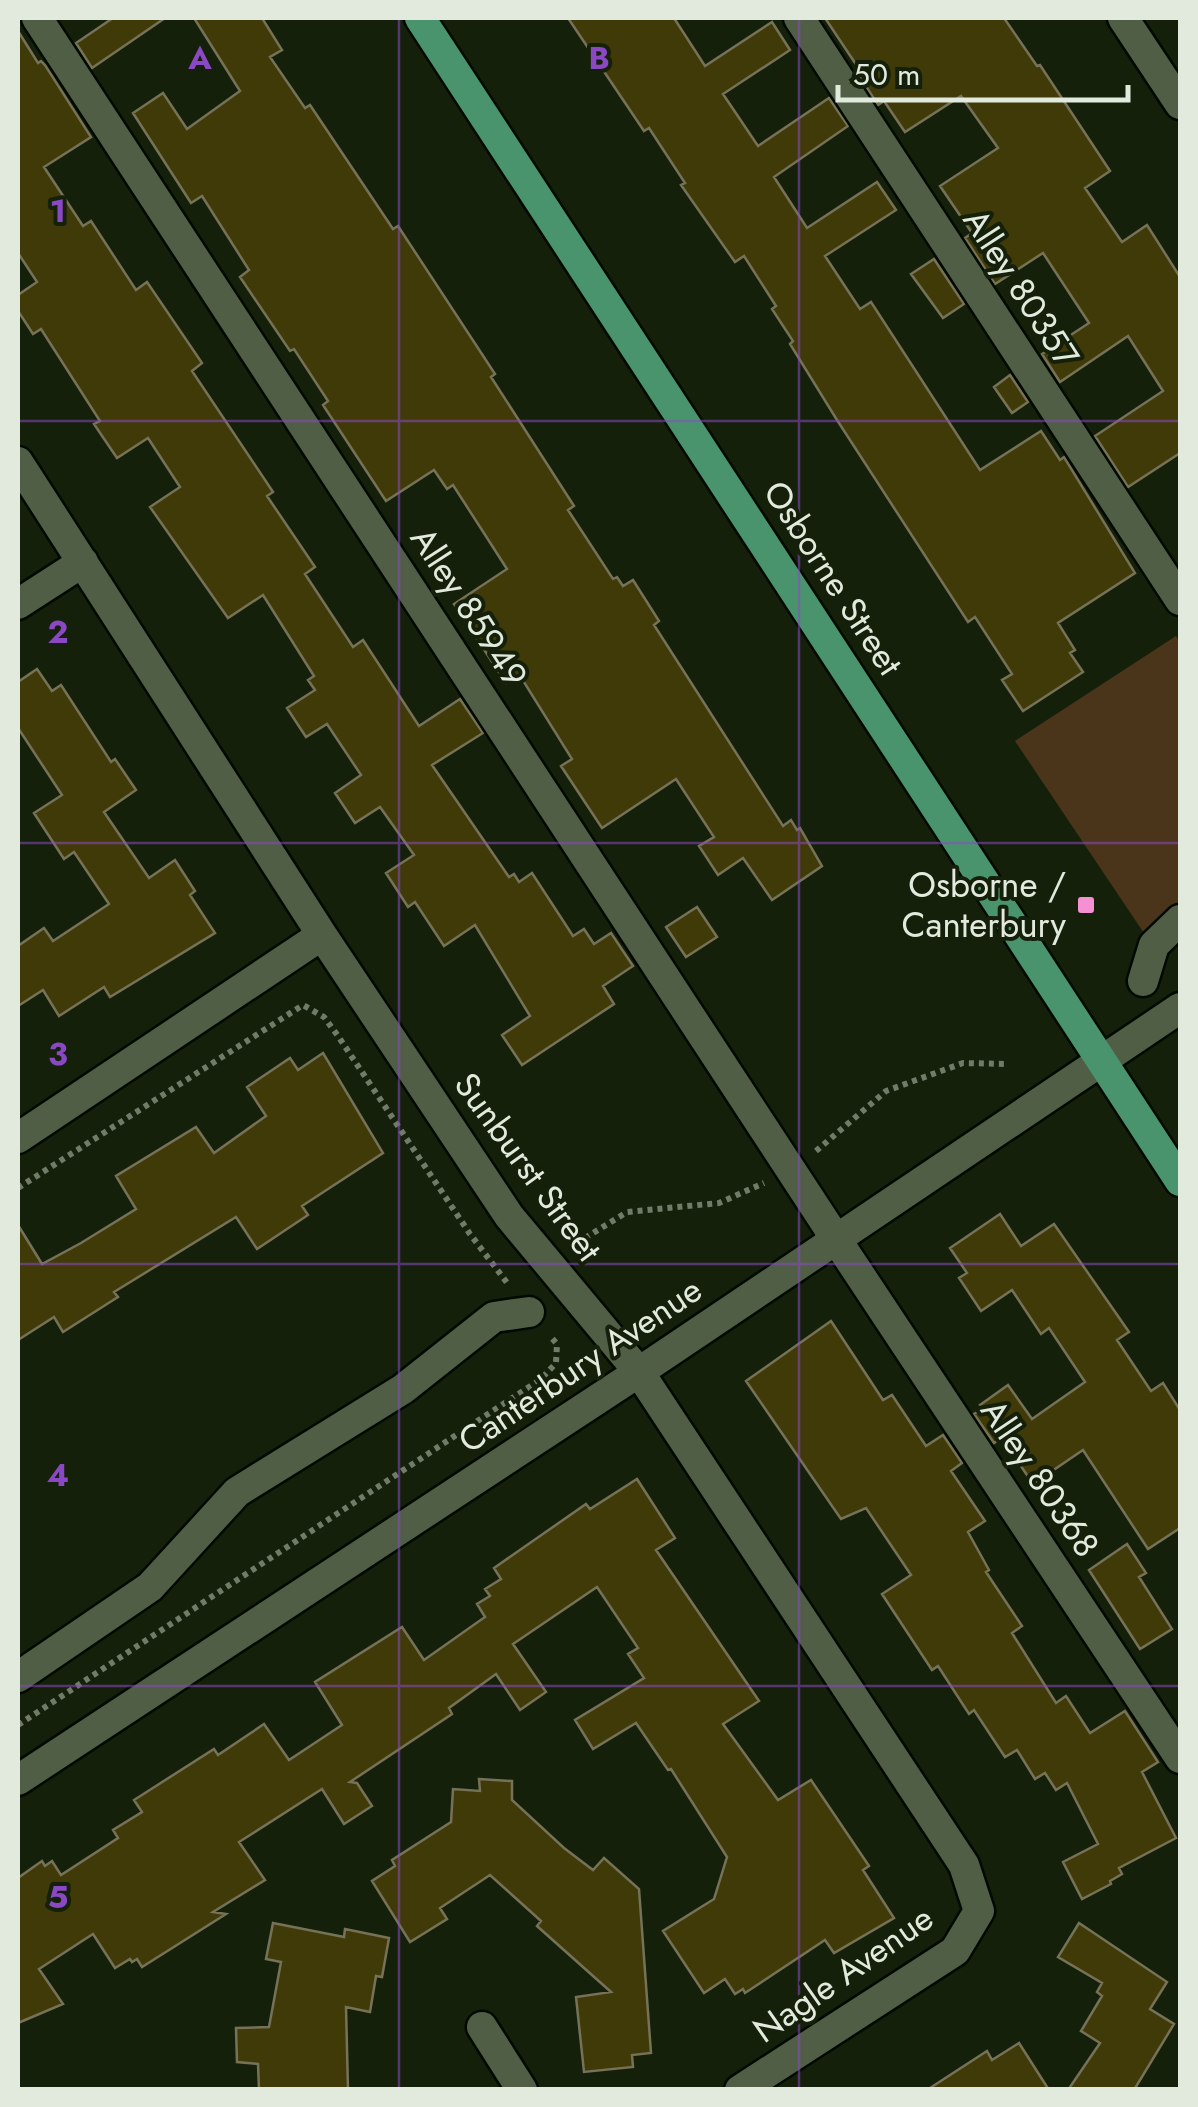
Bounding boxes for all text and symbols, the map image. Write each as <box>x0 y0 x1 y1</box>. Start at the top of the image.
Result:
text: A <box>187 35 212 81</box>
text: B <box>588 35 610 81</box>
scale bar <box>838 40 1128 102</box>
text: 50 m <box>853 53 920 96</box>
text: 1 <box>50 188 66 234</box>
street label: Alley 80357 <box>951 199 1091 378</box>
street label: Osborne Street <box>751 471 915 686</box>
street label: Alley 85949 <box>398 517 540 697</box>
text: 2 <box>48 609 69 655</box>
place label: Osborne / Canterbury <box>902 860 1067 950</box>
marker: Osborne / Canterbury <box>1075 894 1097 916</box>
text: 3 <box>48 1031 68 1077</box>
street label: Sunburst Street <box>442 1062 614 1272</box>
street label: Canterbury Avenue <box>448 1265 712 1465</box>
street label: Alley 80368 <box>969 1389 1111 1567</box>
text: 4 <box>47 1452 69 1498</box>
text: 5 <box>48 1874 68 1920</box>
street label: Nagle Avenue <box>743 1893 943 2055</box>

